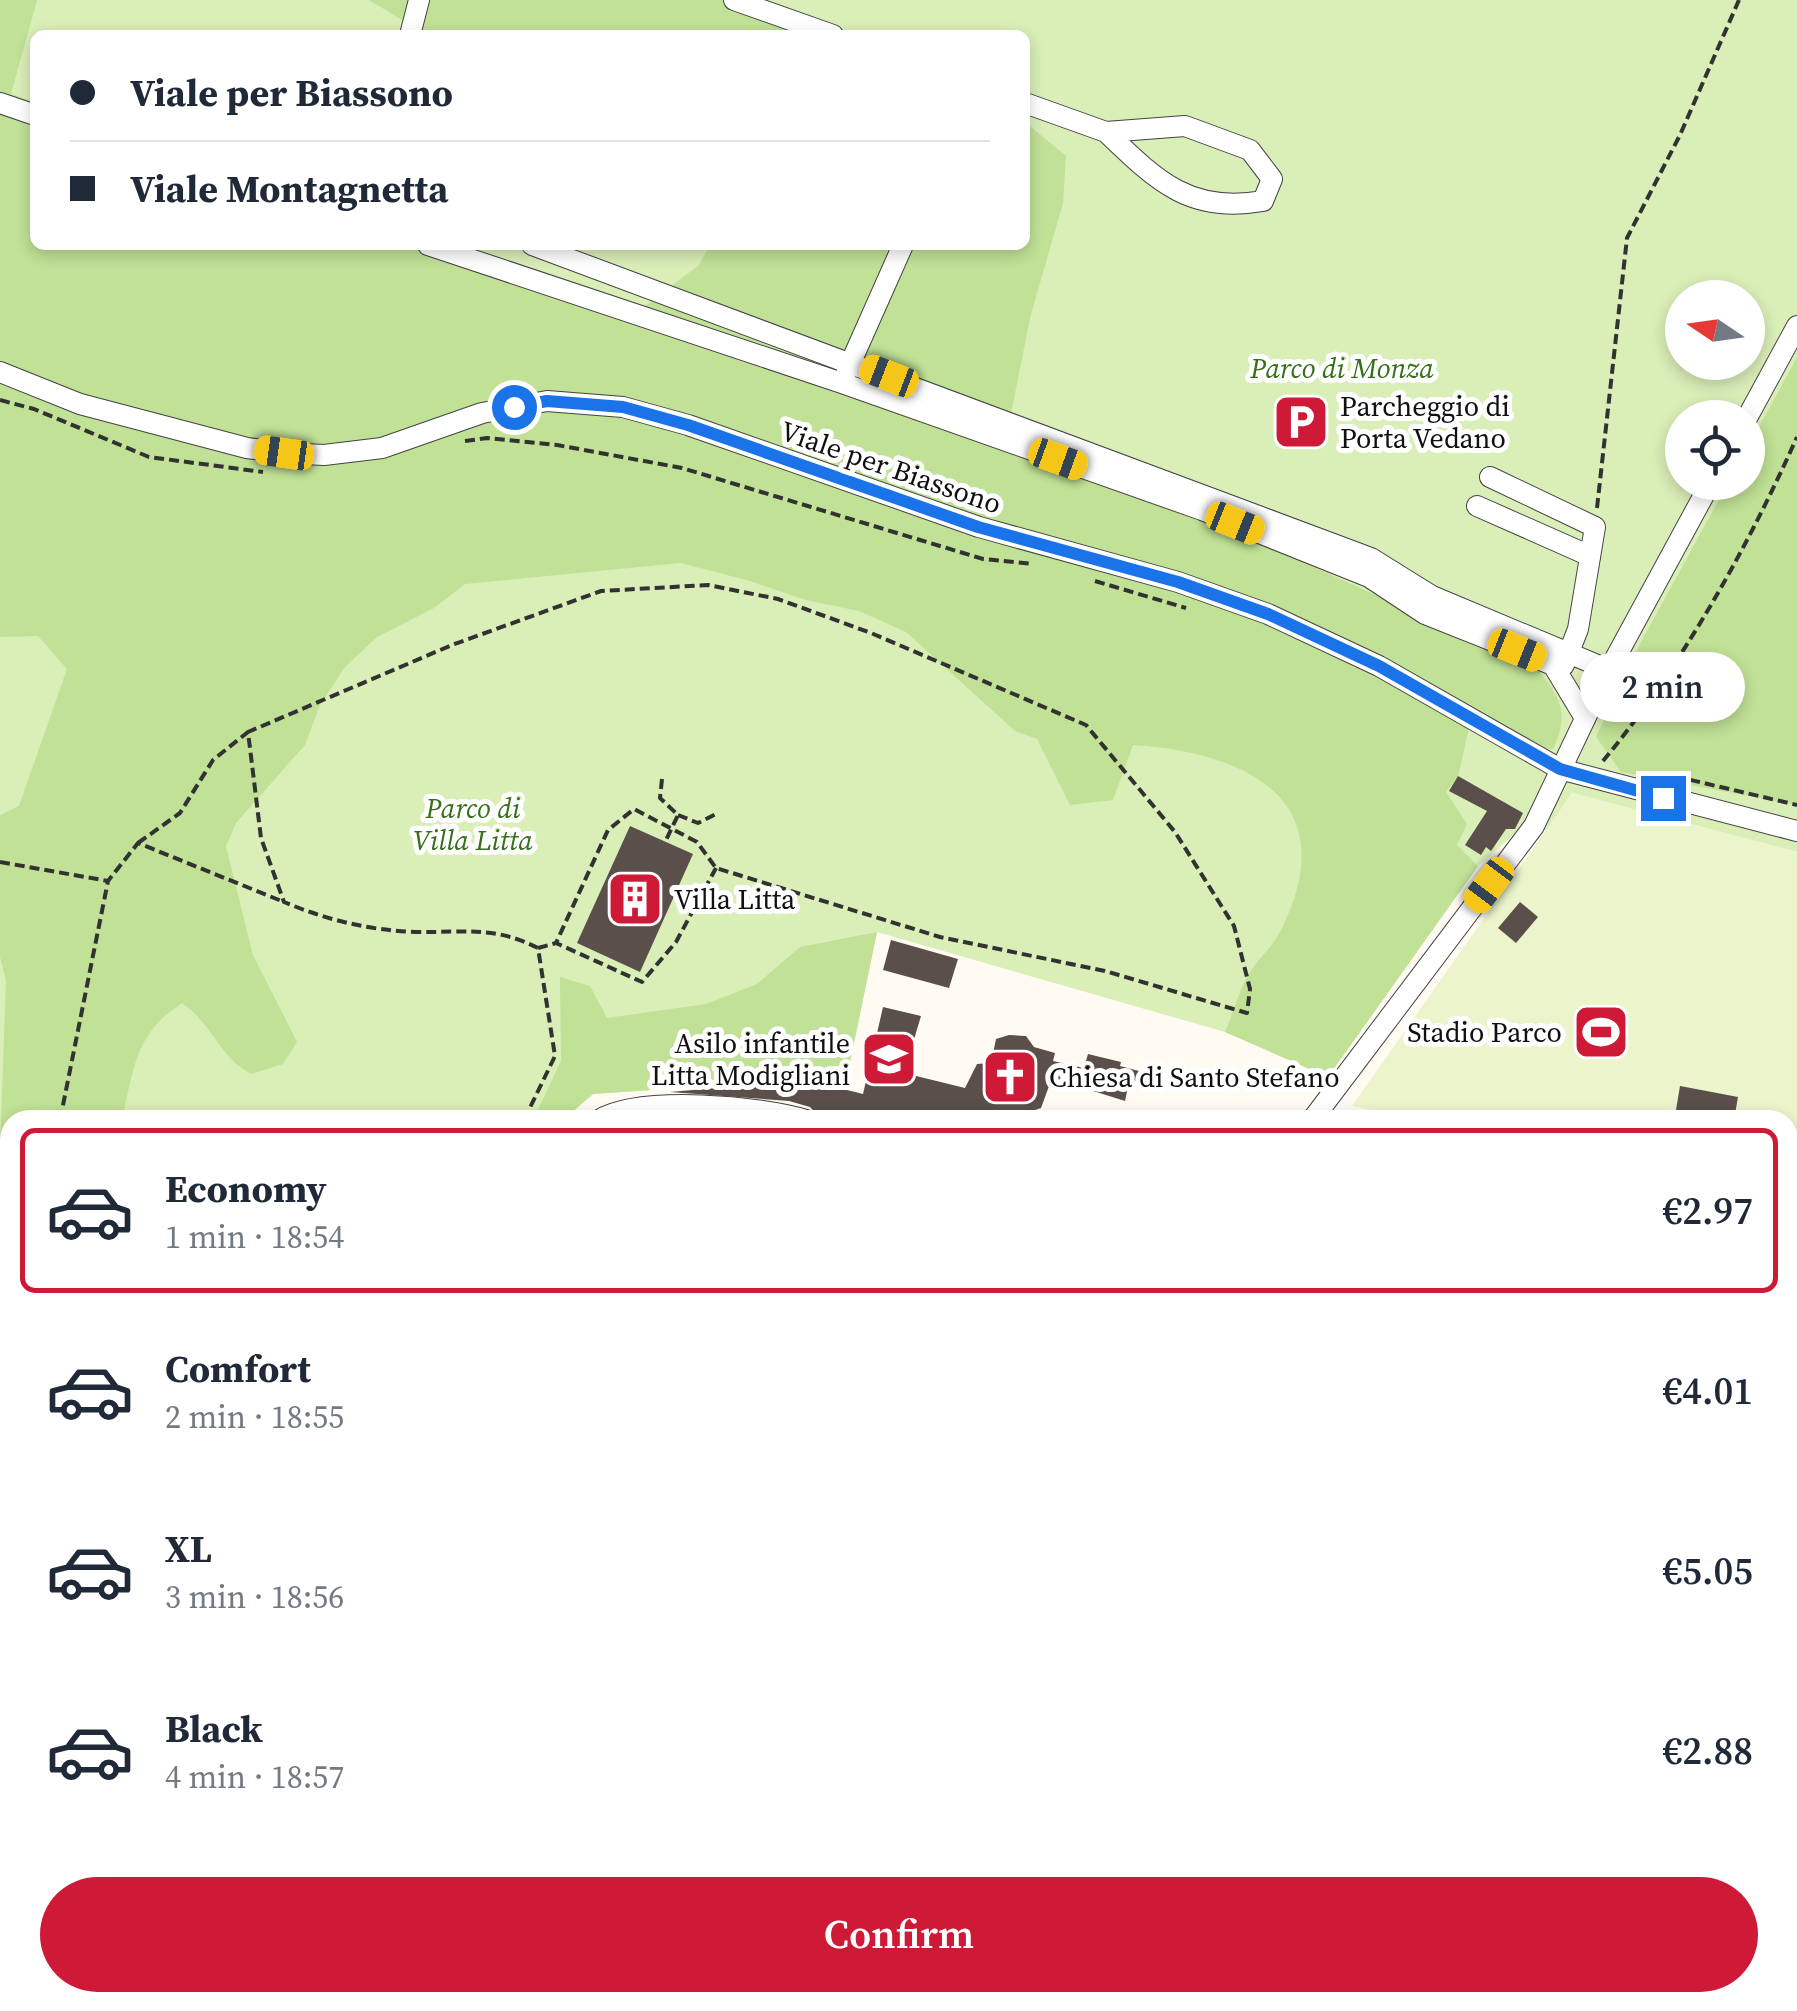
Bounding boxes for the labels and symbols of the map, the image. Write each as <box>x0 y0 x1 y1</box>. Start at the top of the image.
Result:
north arrow <box>1665 280 1765 380</box>
park label: Parco di Monza <box>1249 349 1434 387</box>
car <box>856 351 922 401</box>
route start <box>492 385 537 430</box>
place label: Parcheggio di Porta Vedano <box>1340 387 1510 457</box>
parking icon: Parcheggio di Porta Vedano <box>1271 392 1331 452</box>
street label: Viale per Biassono <box>776 411 1006 523</box>
car <box>252 434 316 472</box>
car <box>1025 435 1091 483</box>
car <box>1202 498 1268 548</box>
car <box>1484 625 1550 675</box>
callout: 2 min <box>1580 653 1746 723</box>
route end <box>1641 776 1686 821</box>
park label: Parco di Villa Litta <box>413 789 533 859</box>
car <box>1459 852 1519 918</box>
building icon: Villa Litta <box>605 869 665 929</box>
place label: Villa Litta <box>674 880 796 918</box>
sports icon: Stadio Parco <box>1571 1002 1631 1062</box>
place label: Stadio Parco <box>1407 1013 1562 1051</box>
place label: Asilo infantile Litta Modigliani <box>651 1024 850 1094</box>
school or university icon: Asilo infantile Litta Modigliani <box>859 1029 919 1089</box>
church icon: Chiesa di Santo Stefano <box>980 1047 1040 1107</box>
place label: Chiesa di Santo Stefano <box>1049 1058 1340 1096</box>

